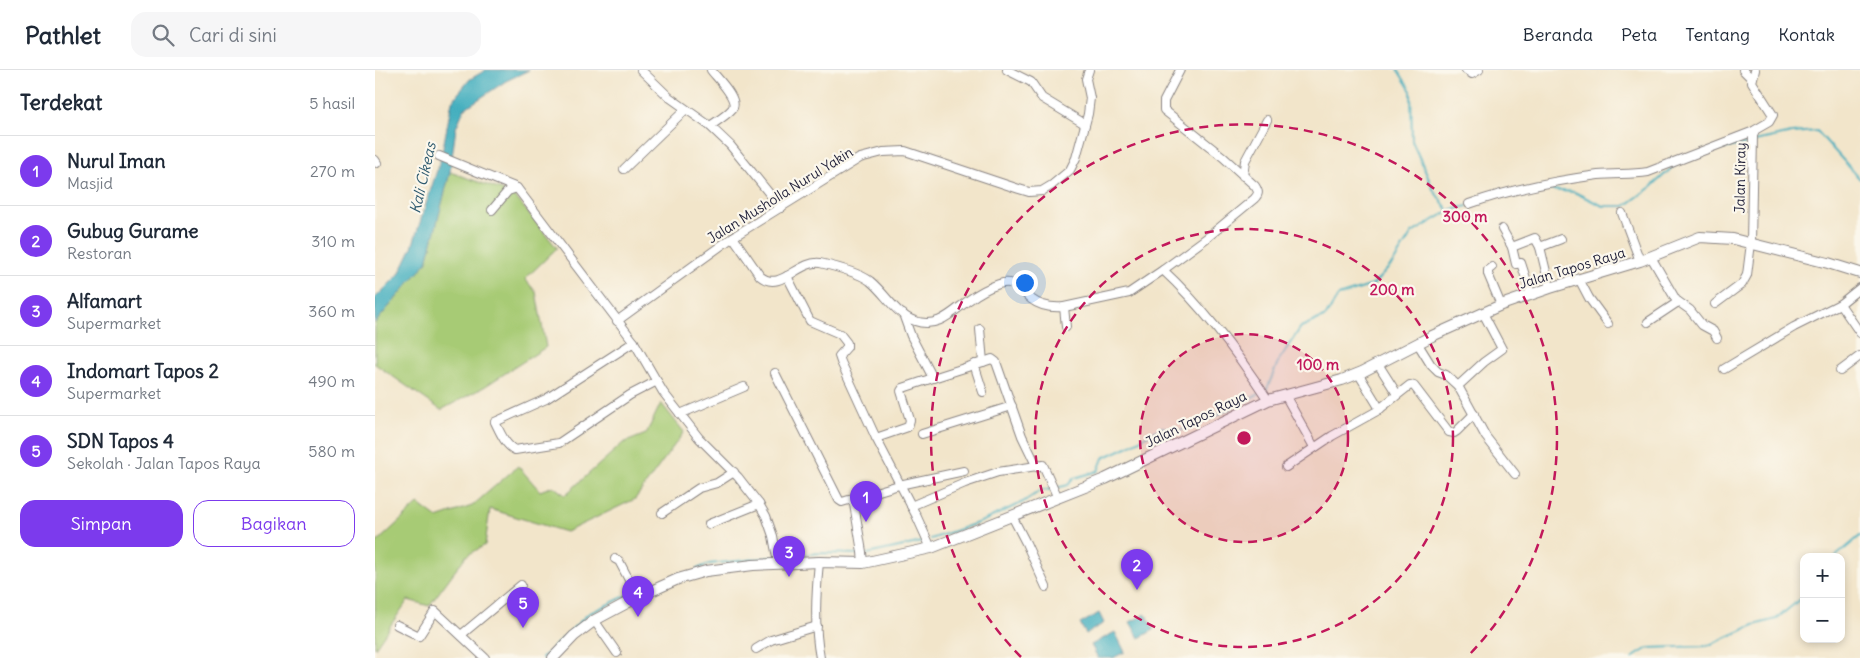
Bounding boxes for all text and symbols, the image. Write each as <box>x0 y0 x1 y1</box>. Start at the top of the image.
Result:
search box <box>131 12 481 57</box>
text: Pathlet <box>25 20 101 50</box>
icon: search <box>149 21 177 49</box>
text: Cari di sini <box>189 23 277 47</box>
text: Beranda <box>1523 23 1593 46</box>
text: Peta <box>1621 23 1657 46</box>
text: Tentang <box>1685 23 1750 46</box>
text: Kontak <box>1778 23 1835 46</box>
text: Terdekat <box>20 89 102 116</box>
text: 5 hasil <box>309 93 355 113</box>
water label: Kali Cikeas <box>405 139 440 215</box>
street label: Jalan Kiray <box>1730 142 1750 214</box>
street label: Jalan Musholla Nurul Yakin <box>704 143 856 247</box>
text: Nurul Iman <box>67 149 165 173</box>
text: 1 <box>33 161 39 181</box>
text: 270 m <box>310 161 355 181</box>
text: Masjid <box>67 173 113 193</box>
text: 300 m <box>1443 207 1488 226</box>
text: Gubug Gurame <box>67 219 199 243</box>
text: 2 <box>32 231 40 251</box>
text: 310 m <box>311 231 355 251</box>
text: Restoran <box>67 243 132 263</box>
street label: Jalan Tapos Raya <box>1517 243 1627 293</box>
your location <box>1012 270 1038 296</box>
text: 200 m <box>1370 280 1414 299</box>
text: Alfamart <box>67 289 142 313</box>
text: 3 <box>31 301 41 321</box>
text: 360 m <box>308 301 355 321</box>
text: Supermarket <box>67 313 161 333</box>
text: 100 m <box>1297 355 1339 374</box>
text: Indomart Tapos 2 <box>67 359 219 383</box>
text: 4 <box>31 371 41 391</box>
text: 490 m <box>308 371 355 391</box>
text: Supermarket <box>67 383 161 403</box>
street label: Jalan Tapos Raya <box>1142 387 1250 451</box>
text: SDN Tapos 4 <box>67 429 174 453</box>
centre of rings <box>1235 429 1253 447</box>
text: 5 <box>31 441 41 461</box>
text: 580 m <box>308 441 355 461</box>
text: Sekolah · Jalan Tapos Raya <box>67 453 261 473</box>
pin: 1 <box>850 481 882 522</box>
button: Simpan <box>20 500 183 547</box>
button: Bagikan <box>193 500 355 547</box>
pin: 3 <box>773 536 805 577</box>
pin: 2 <box>1121 549 1153 590</box>
map controls <box>1800 553 1845 643</box>
button: + <box>1800 553 1845 598</box>
pin: 4 <box>622 576 654 617</box>
pin: 5 <box>507 587 539 628</box>
button: − <box>1800 598 1845 643</box>

